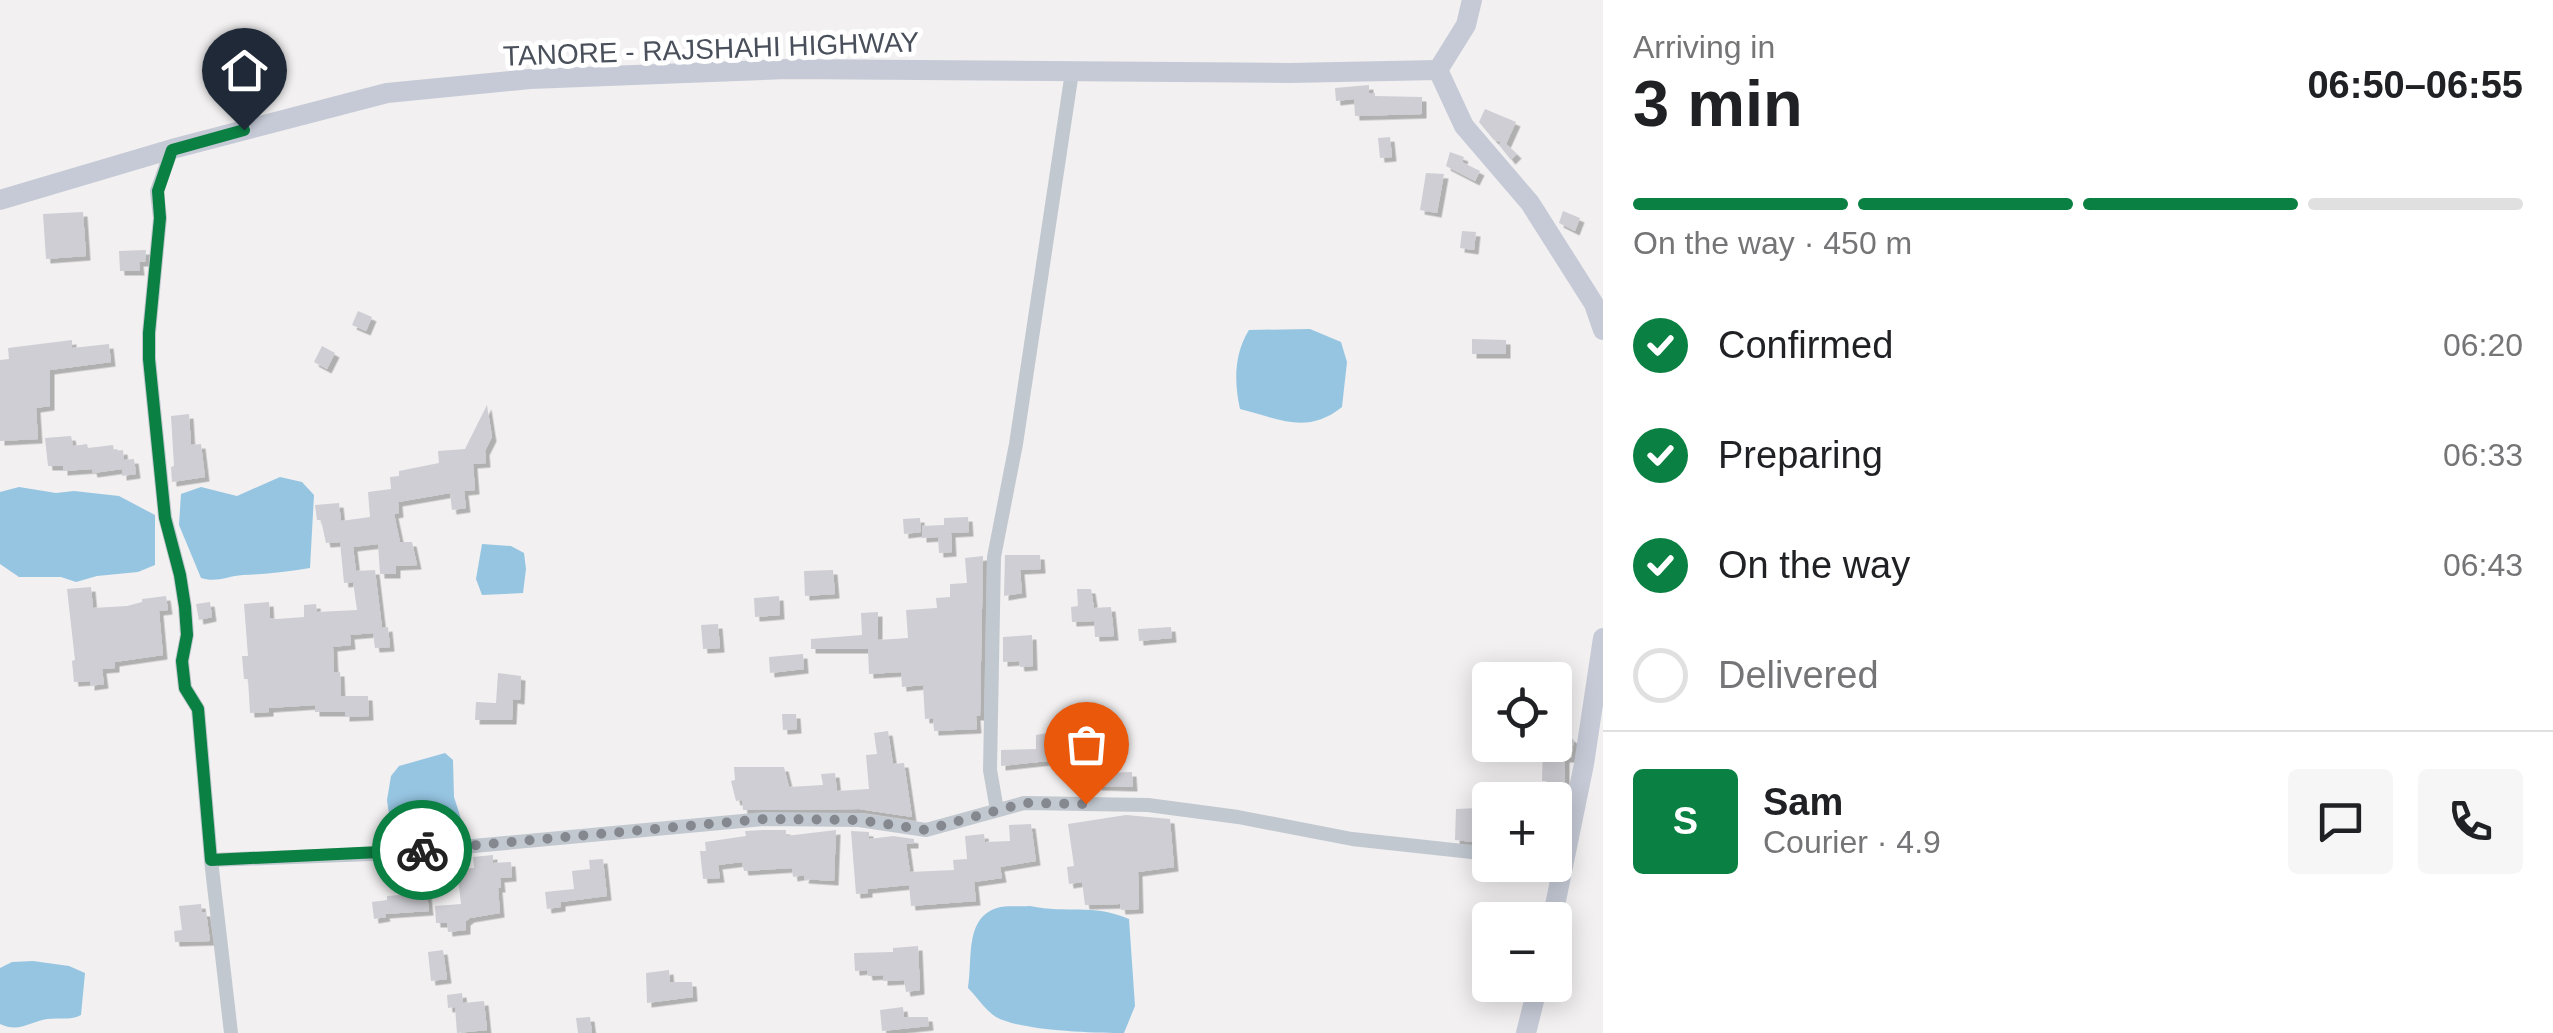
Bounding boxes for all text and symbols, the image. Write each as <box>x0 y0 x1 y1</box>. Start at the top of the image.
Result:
street label: TANORE - RAJSHAHI HIGHWAY <box>502 26 920 72</box>
pin <box>202 28 287 131</box>
text: Arriving in <box>1633 29 1775 65</box>
icon: home <box>217 43 272 98</box>
text: 06:50–06:55 <box>2307 64 2523 106</box>
text: 3 min <box>1633 67 1803 140</box>
text: On the way · 450 m <box>1633 225 1912 261</box>
icon: check <box>1633 318 1688 373</box>
text: Confirmed <box>1718 324 1893 366</box>
text: 06:20 <box>2443 327 2523 363</box>
icon: check <box>1633 428 1688 483</box>
text: Preparing <box>1718 434 1883 476</box>
text: 06:33 <box>2443 437 2523 473</box>
icon: check <box>1633 538 1688 593</box>
text: On the way <box>1718 544 1910 586</box>
text: 06:43 <box>2443 547 2523 583</box>
text: Delivered <box>1718 654 1879 696</box>
map controls <box>1472 662 1572 1002</box>
button: locate <box>1472 662 1572 762</box>
pin <box>1044 702 1129 805</box>
icon: bag <box>1059 717 1114 772</box>
button: chat <box>2288 769 2393 874</box>
button: phone <box>2418 769 2523 874</box>
text: Sam <box>1763 781 1843 823</box>
button: + <box>1472 782 1572 882</box>
courier <box>372 800 472 900</box>
text: S <box>1673 800 1698 842</box>
icon: bike <box>395 823 450 878</box>
text: Courier · 4.9 <box>1763 824 1941 860</box>
button: − <box>1472 902 1572 1002</box>

